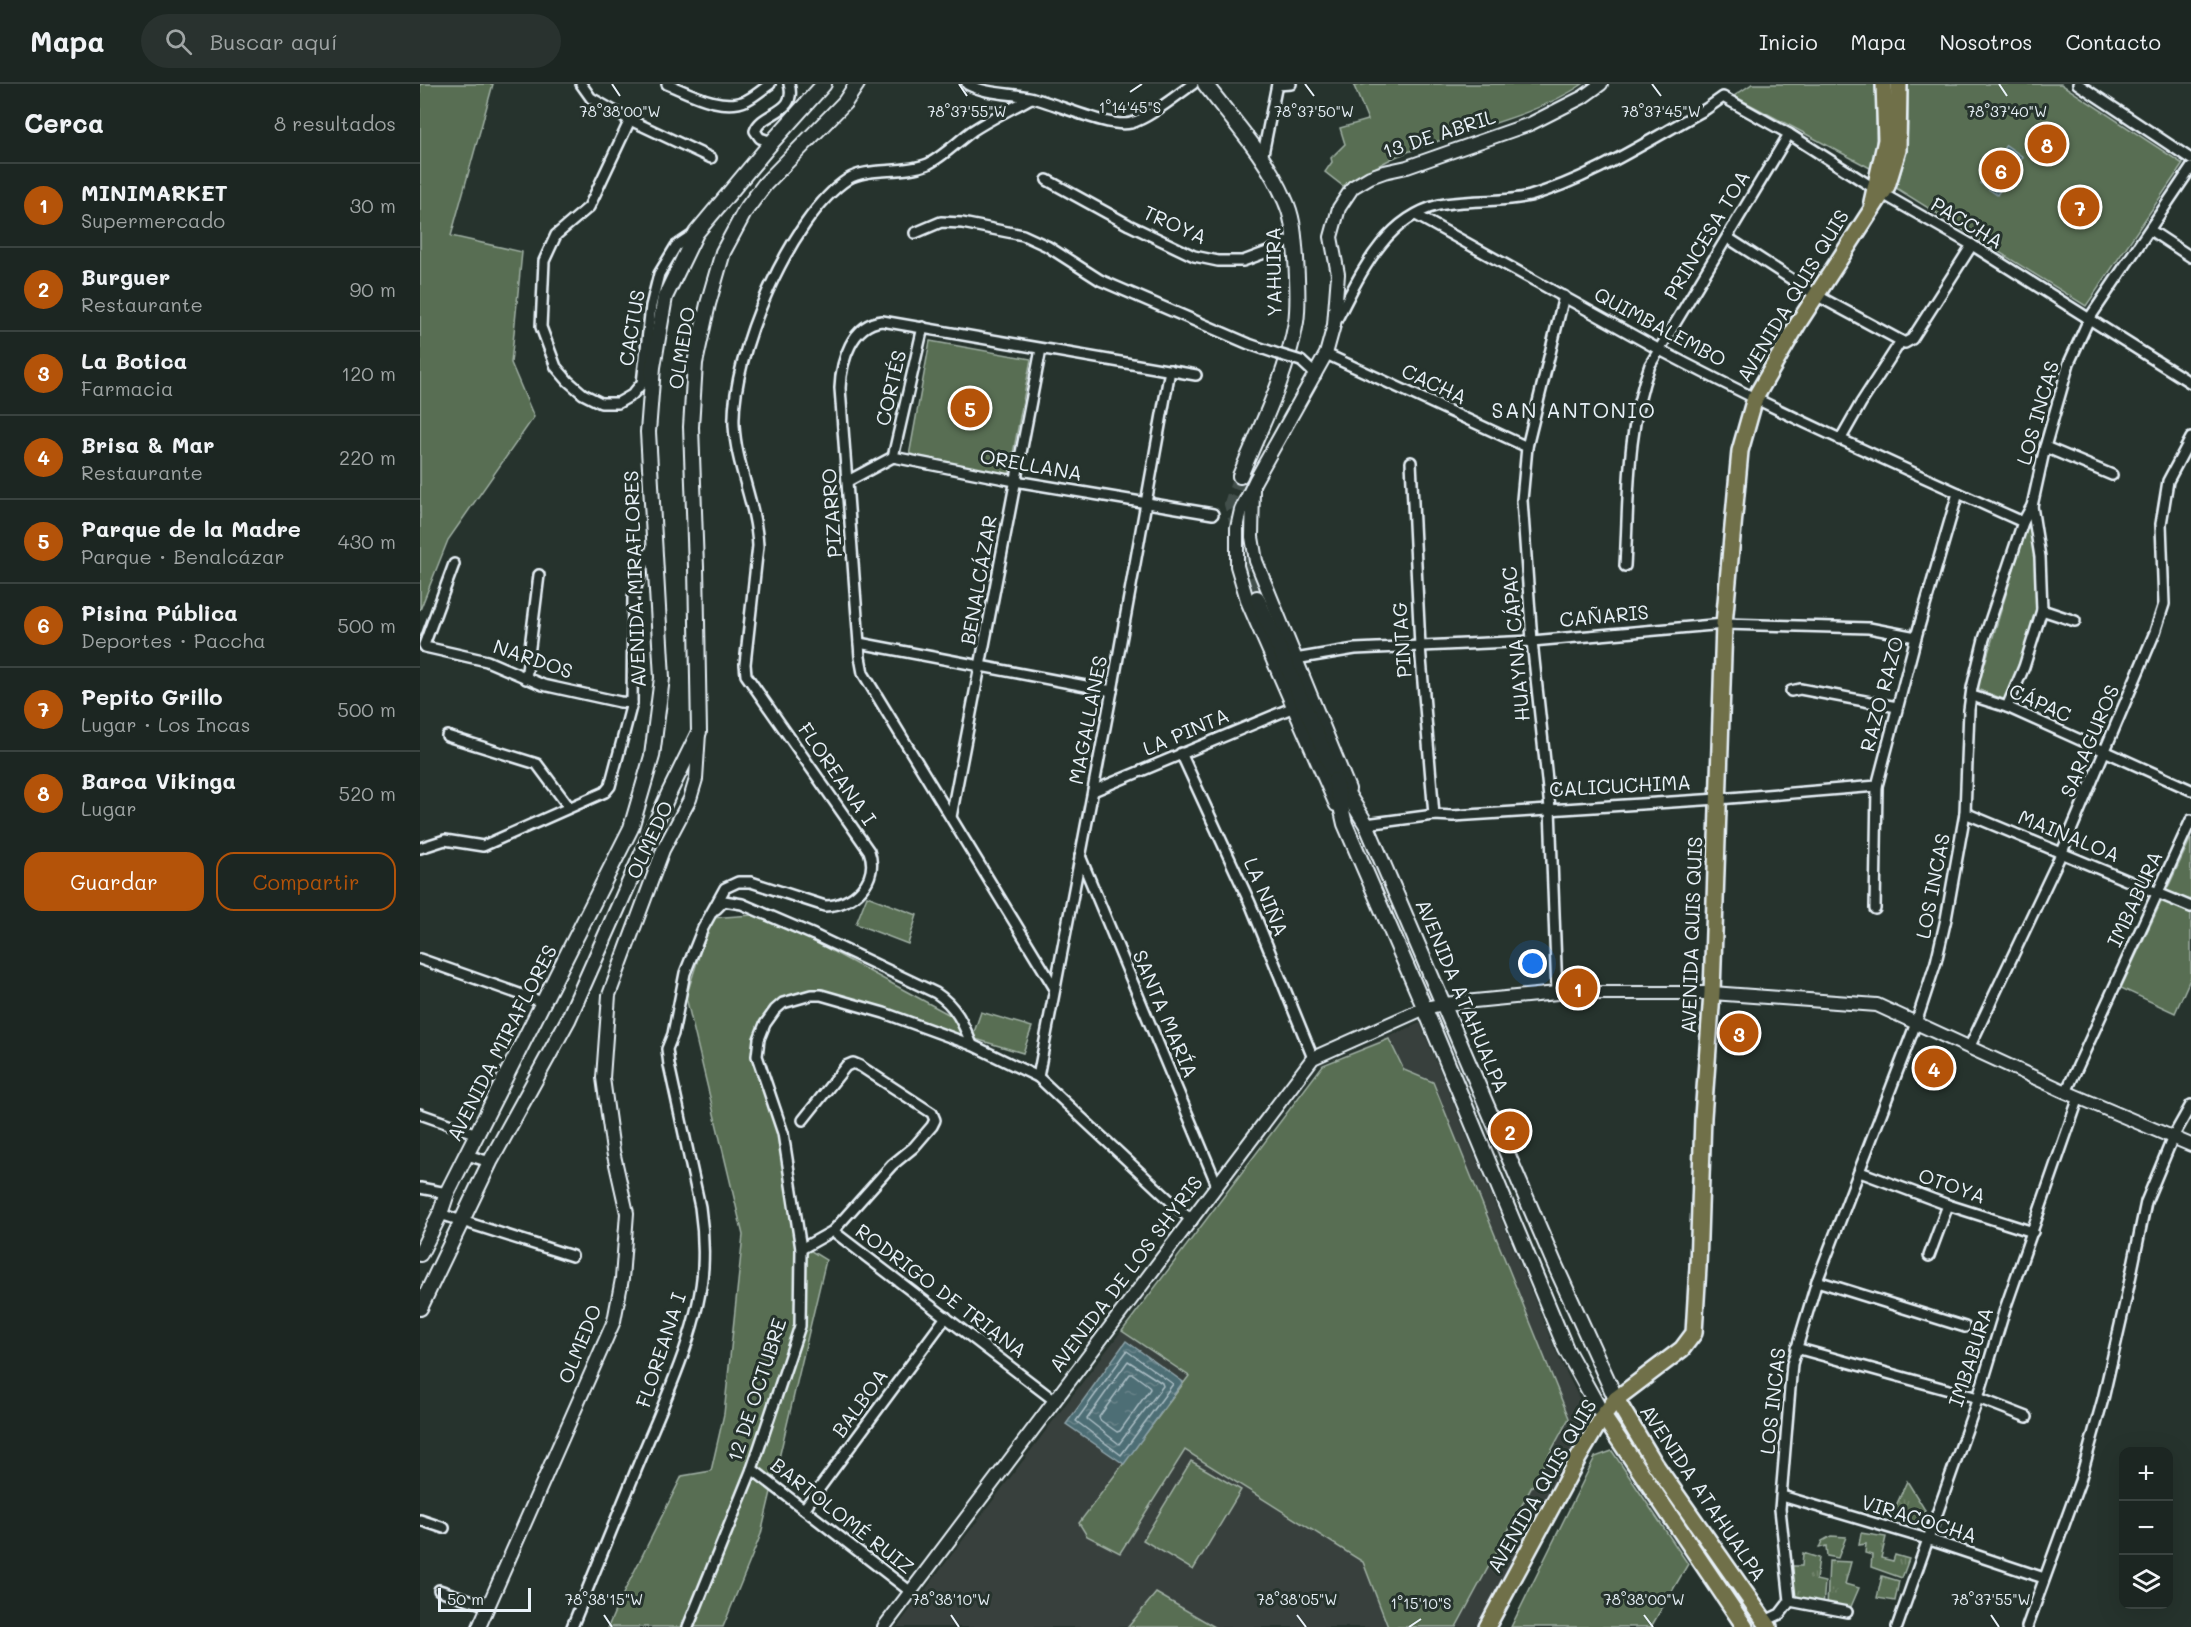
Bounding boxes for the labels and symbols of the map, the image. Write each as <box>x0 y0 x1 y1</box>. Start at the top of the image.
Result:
text: 1°14'45"S <box>1099 97 1161 117</box>
text: 78°38'00"W <box>579 101 661 121</box>
text: 78°37'55"W <box>927 101 1007 121</box>
text: 78°37'50"W <box>1274 101 1354 121</box>
text: 78°37'45"W <box>1621 101 1701 121</box>
text: 78°37'40"W <box>1967 101 2047 121</box>
street label: 13 DE ABRIL <box>1379 102 1499 163</box>
pin: 8 <box>2028 122 2066 166</box>
pin: 6 <box>1982 148 2020 193</box>
street label: PRINCESA TOA <box>1657 165 1755 304</box>
pin: 7 <box>2060 184 2100 230</box>
street label: PACCHA <box>1927 190 2008 254</box>
street label: TROYA <box>1140 199 1211 250</box>
street label: AVENIDA QUIS QUIS <box>1730 204 1854 387</box>
street label: YAHUIRA <box>1259 227 1287 317</box>
street label: QUIMBALEMBO <box>1590 280 1731 372</box>
street label: CACTUS <box>612 288 650 368</box>
street label: OLMEDO <box>662 305 700 391</box>
street label: CORTÉS <box>869 347 911 428</box>
street label: CACHA <box>1398 357 1471 410</box>
street label: LOS INCAS <box>2010 358 2064 468</box>
pin: 5 <box>950 386 990 430</box>
district label: SAN ANTONIO <box>1492 396 1656 423</box>
street label: ORELLANA <box>978 442 1084 486</box>
street label: PIZARRO <box>815 467 847 559</box>
street label: AVENIDA MIRAFLORES <box>617 470 651 688</box>
street label: BENALCÁZAR <box>954 513 1002 647</box>
street label: HUAYNA CÁPAC <box>1495 566 1535 723</box>
street label: CAÑARIS <box>1558 598 1650 632</box>
street label: PINTAG <box>1385 601 1417 679</box>
street label: NARDOS <box>490 632 576 684</box>
street label: RAZO RAZO <box>1853 633 1909 754</box>
street label: MAGALLANES <box>1062 653 1112 786</box>
street label: CÁPAC <box>2005 677 2076 727</box>
street label: SARAGUROS <box>2054 680 2124 801</box>
street label: LA PINTA <box>1138 701 1233 761</box>
street label: FLOREANA I <box>793 717 883 830</box>
street label: CALICUCHIMA <box>1548 768 1692 802</box>
street label: OLMEDO <box>620 796 678 883</box>
street label: MAINALOA <box>2015 803 2124 867</box>
street label: LOS INCAS <box>1909 831 1955 941</box>
street label: AVENIDA QUIS QUIS <box>1675 836 1707 1034</box>
street label: IMBABURA <box>2100 846 2168 951</box>
street label: LA NIÑA <box>1239 853 1295 940</box>
street label: AVENIDA ATAHUALPA <box>1410 895 1516 1096</box>
street label: AVENIDA MIRAFLORES <box>440 940 562 1145</box>
street label: SANTA MARÍA <box>1127 946 1205 1081</box>
your location <box>1518 949 1547 978</box>
pin: 1 <box>1558 966 1598 1010</box>
pin: 3 <box>1720 1010 1758 1056</box>
pin: 4 <box>1914 1046 1954 1090</box>
pin: 2 <box>1490 1108 1530 1154</box>
street label: OTOYA <box>1915 1161 1990 1209</box>
street label: AVENIDA DE LOS SHYRIS <box>1043 1170 1208 1377</box>
street label: RODRIGO DE TRIANA <box>851 1217 1032 1363</box>
street label: FLOREANA I <box>629 1289 691 1410</box>
street label: OLMEDO <box>551 1300 607 1387</box>
street label: IMBABURA <box>1942 1304 1998 1410</box>
street label: 12 DE OCTUBRE <box>721 1315 791 1465</box>
street label: LOS INCAS <box>1753 1346 1791 1455</box>
street label: BALBOA <box>825 1363 893 1442</box>
street label: AVENIDA QUIS QUIS <box>1481 1394 1602 1577</box>
street label: AVENIDA ATAHUALPA <box>1635 1399 1773 1586</box>
street label: BARTOLOMÉ RUIZ <box>766 1451 919 1579</box>
street label: VIRACOCHA <box>1858 1488 1980 1548</box>
scale bar <box>438 1585 531 1612</box>
text: 78°38'15"W <box>565 1589 643 1609</box>
text: 78°38'10"W <box>912 1589 990 1609</box>
text: 78°38'05"W <box>1257 1589 1337 1609</box>
text: 78°38'00"W <box>1603 1589 1685 1609</box>
text: 78°37'55"W <box>1951 1589 2031 1609</box>
text: 1°15'10"S <box>1391 1593 1451 1613</box>

